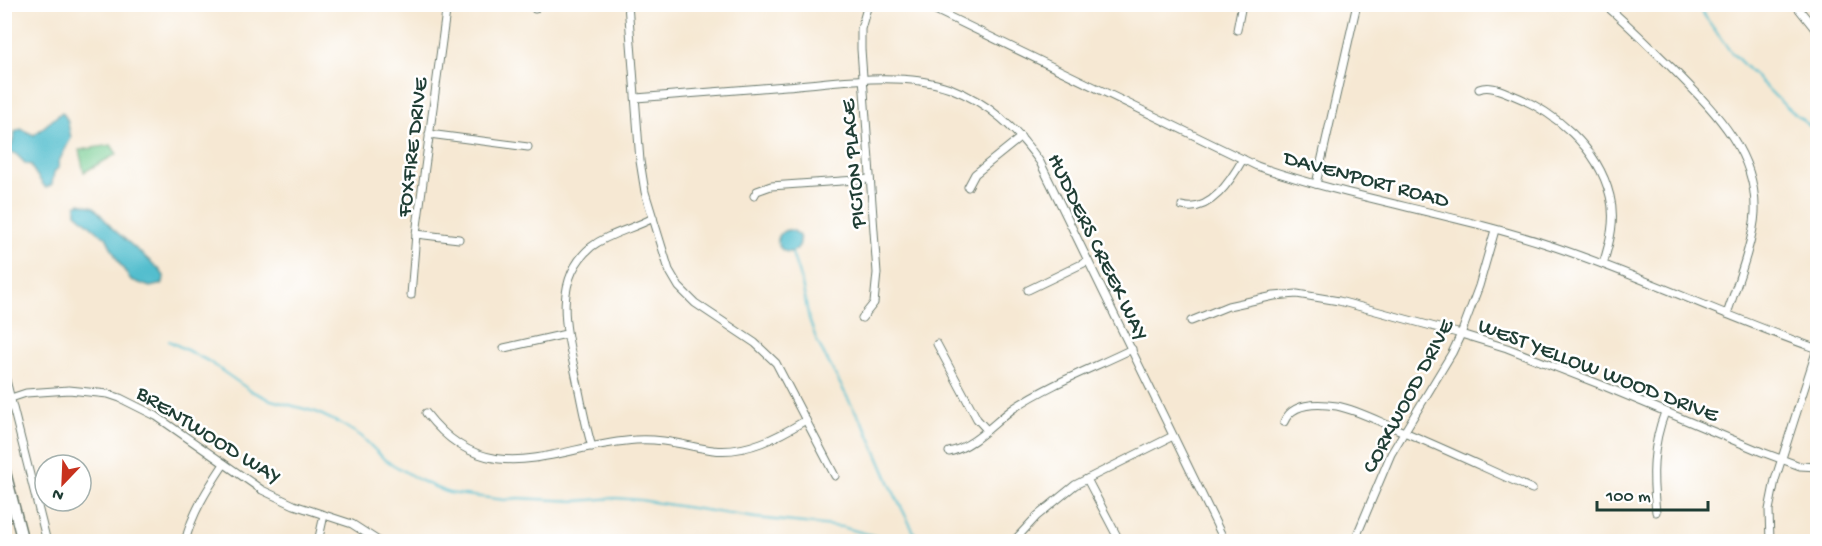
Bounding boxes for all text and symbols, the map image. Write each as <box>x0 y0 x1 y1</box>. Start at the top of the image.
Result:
street label: FOXFIRE DRIVE <box>392 75 436 220</box>
street label: PICTON PLACE <box>836 97 874 230</box>
street label: DAVENPORT ROAD <box>1278 146 1452 216</box>
street label: HUDDERS CREEK WAY <box>1040 150 1153 345</box>
street label: CORKWOOD DRIVE <box>1358 314 1462 478</box>
street label: WEST YELLOW WOOD DRIVE <box>1474 314 1723 430</box>
street label: BRENTWOOD WAY <box>130 381 285 491</box>
north arrow <box>33 453 93 513</box>
scale bar <box>1597 474 1708 512</box>
text: N <box>49 483 67 504</box>
text: 100 m <box>1605 487 1651 508</box>

